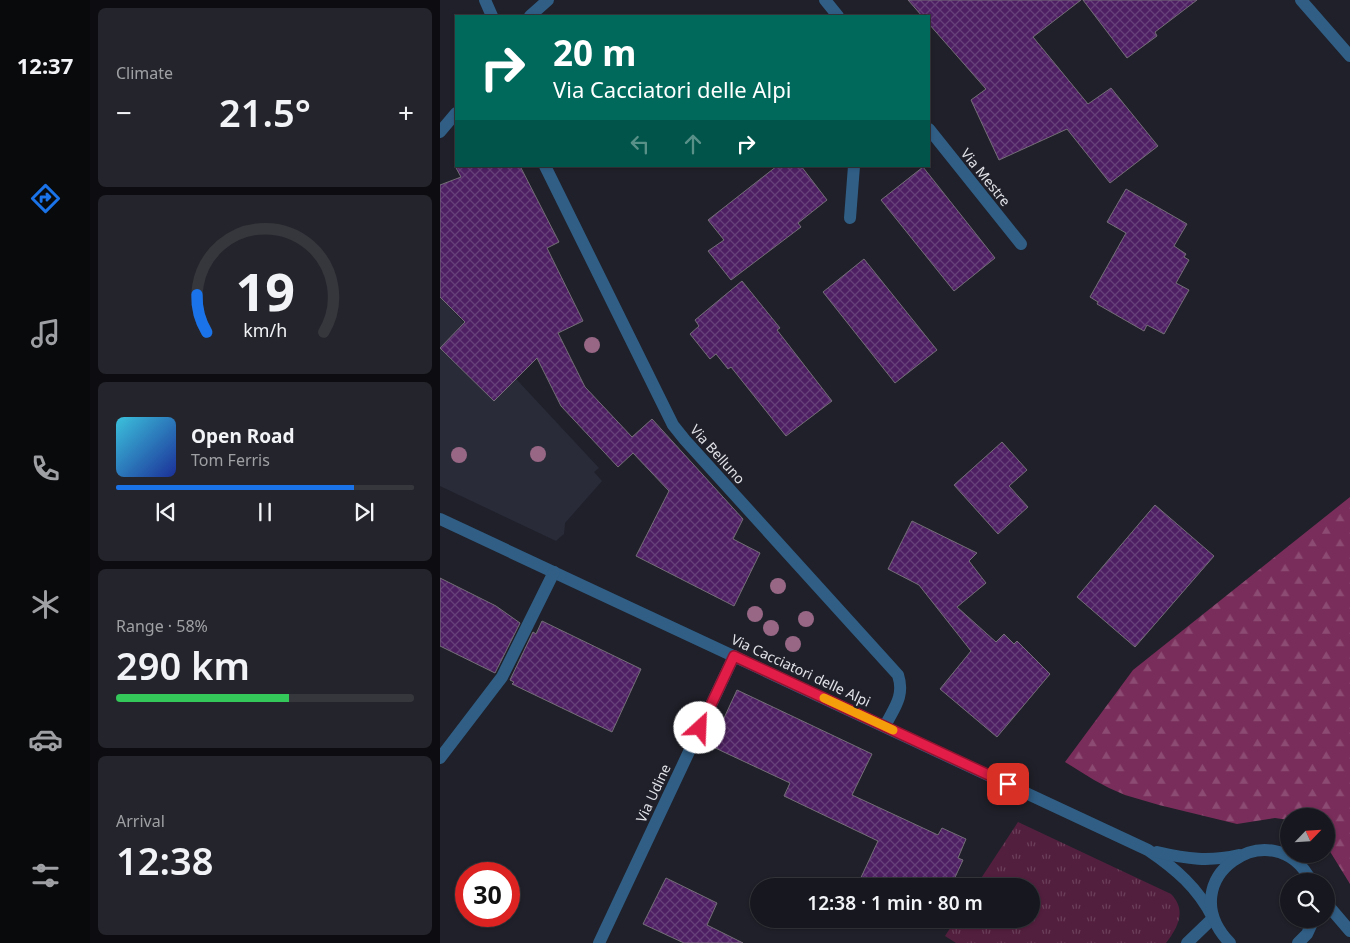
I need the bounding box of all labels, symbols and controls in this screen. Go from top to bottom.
text: 20 m [553,29,636,76]
icon: right [470,35,535,100]
text: 12:37 [17,50,73,80]
text: Climate [116,62,173,84]
text: Via Cacciatori delle Alpi [553,74,791,104]
text: 21.5° [219,86,311,138]
text: − [116,93,132,131]
text: + [398,93,414,131]
icon: left [626,130,654,158]
icon: ahead [679,130,707,158]
icon: right [732,130,760,158]
street label: Via Mestre [957,144,1015,210]
icon: directions [28,181,63,216]
text: 19 [235,255,295,326]
icon: music [28,316,63,351]
text: km/h [243,318,287,342]
street label: Via Belluno [686,420,750,488]
text: Open Road [191,423,294,449]
text: Tom Ferris [191,449,270,471]
icon: phone [28,451,63,486]
icon: previous [152,498,180,526]
icon: pause [251,498,279,526]
icon: next [350,498,378,526]
icon: climate [28,587,63,622]
text: Range · 58% [116,615,208,637]
street label: Via Cacciatori delle Alpi [728,629,874,711]
text: 290 km [116,639,250,691]
position arrow [673,701,725,753]
icon: car [28,722,63,757]
street label: Via Udine [631,761,675,825]
pin [987,763,1029,805]
icon: arrive [994,770,1022,798]
north arrow [1280,808,1335,862]
map controls [1280,808,1335,928]
text: Arrival [116,810,165,832]
text: 12:38 [116,834,213,886]
icon: filters [28,858,63,893]
speed limit sign: 30 [455,862,520,927]
button: search [1280,873,1335,928]
text: 12:38 · 1 min · 80 m [807,890,983,916]

